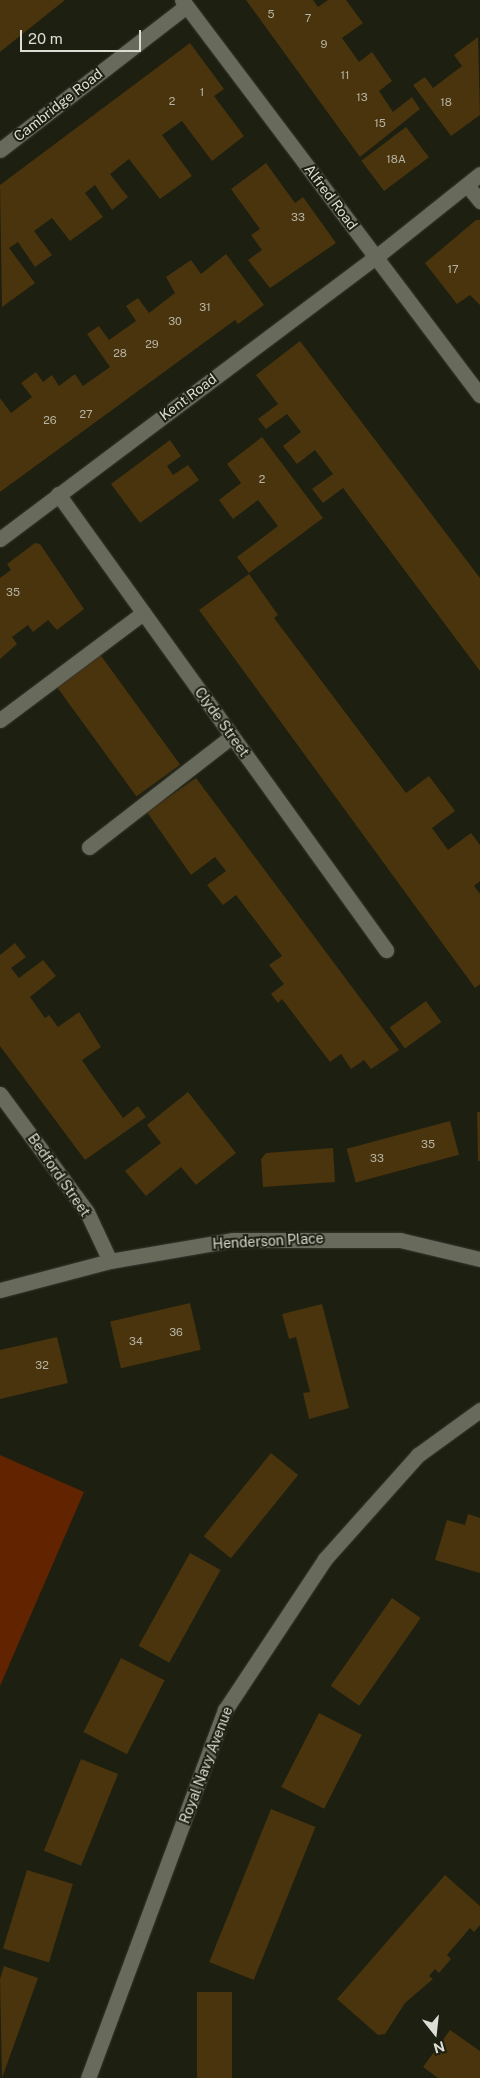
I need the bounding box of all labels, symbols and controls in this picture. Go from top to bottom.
house number: 5 [267,7,275,21]
house number: 7 [305,11,311,25]
scale bar [22,20,144,52]
text: 20 m [28,30,63,47]
house number: 9 [321,37,327,51]
street label: Cambridge Road [10,65,106,145]
house number: 11 [341,68,349,82]
house number: 1 [200,85,204,99]
house number: 13 [356,90,368,104]
house number: 2 [169,94,175,108]
house number: 18 [440,95,452,109]
house number: 15 [374,116,386,130]
house number: 18A [386,152,406,166]
street label: Alfred Road [301,161,361,233]
house number: 33 [291,210,305,224]
house number: 17 [447,262,459,276]
house number: 31 [199,300,211,314]
house number: 30 [168,314,182,328]
house number: 29 [145,337,159,351]
house number: 28 [113,346,127,360]
street label: Kent Road [156,370,220,424]
house number: 27 [79,407,93,421]
house number: 26 [43,413,57,427]
house number: 2 [259,472,265,486]
house number: 35 [6,585,20,599]
street label: Clyde Street [191,684,253,760]
street label: Bedford Street [24,1130,94,1220]
house number: 35 [421,1137,435,1151]
house number: 33 [370,1151,384,1165]
street label: Henderson Place [212,1230,324,1252]
house number: 36 [169,1325,183,1339]
house number: 34 [129,1334,143,1348]
house number: 32 [35,1358,49,1372]
street label: Royal Navy Avenue [176,1704,236,1826]
north arrow [410,2008,460,2058]
text: N [432,2038,447,2057]

